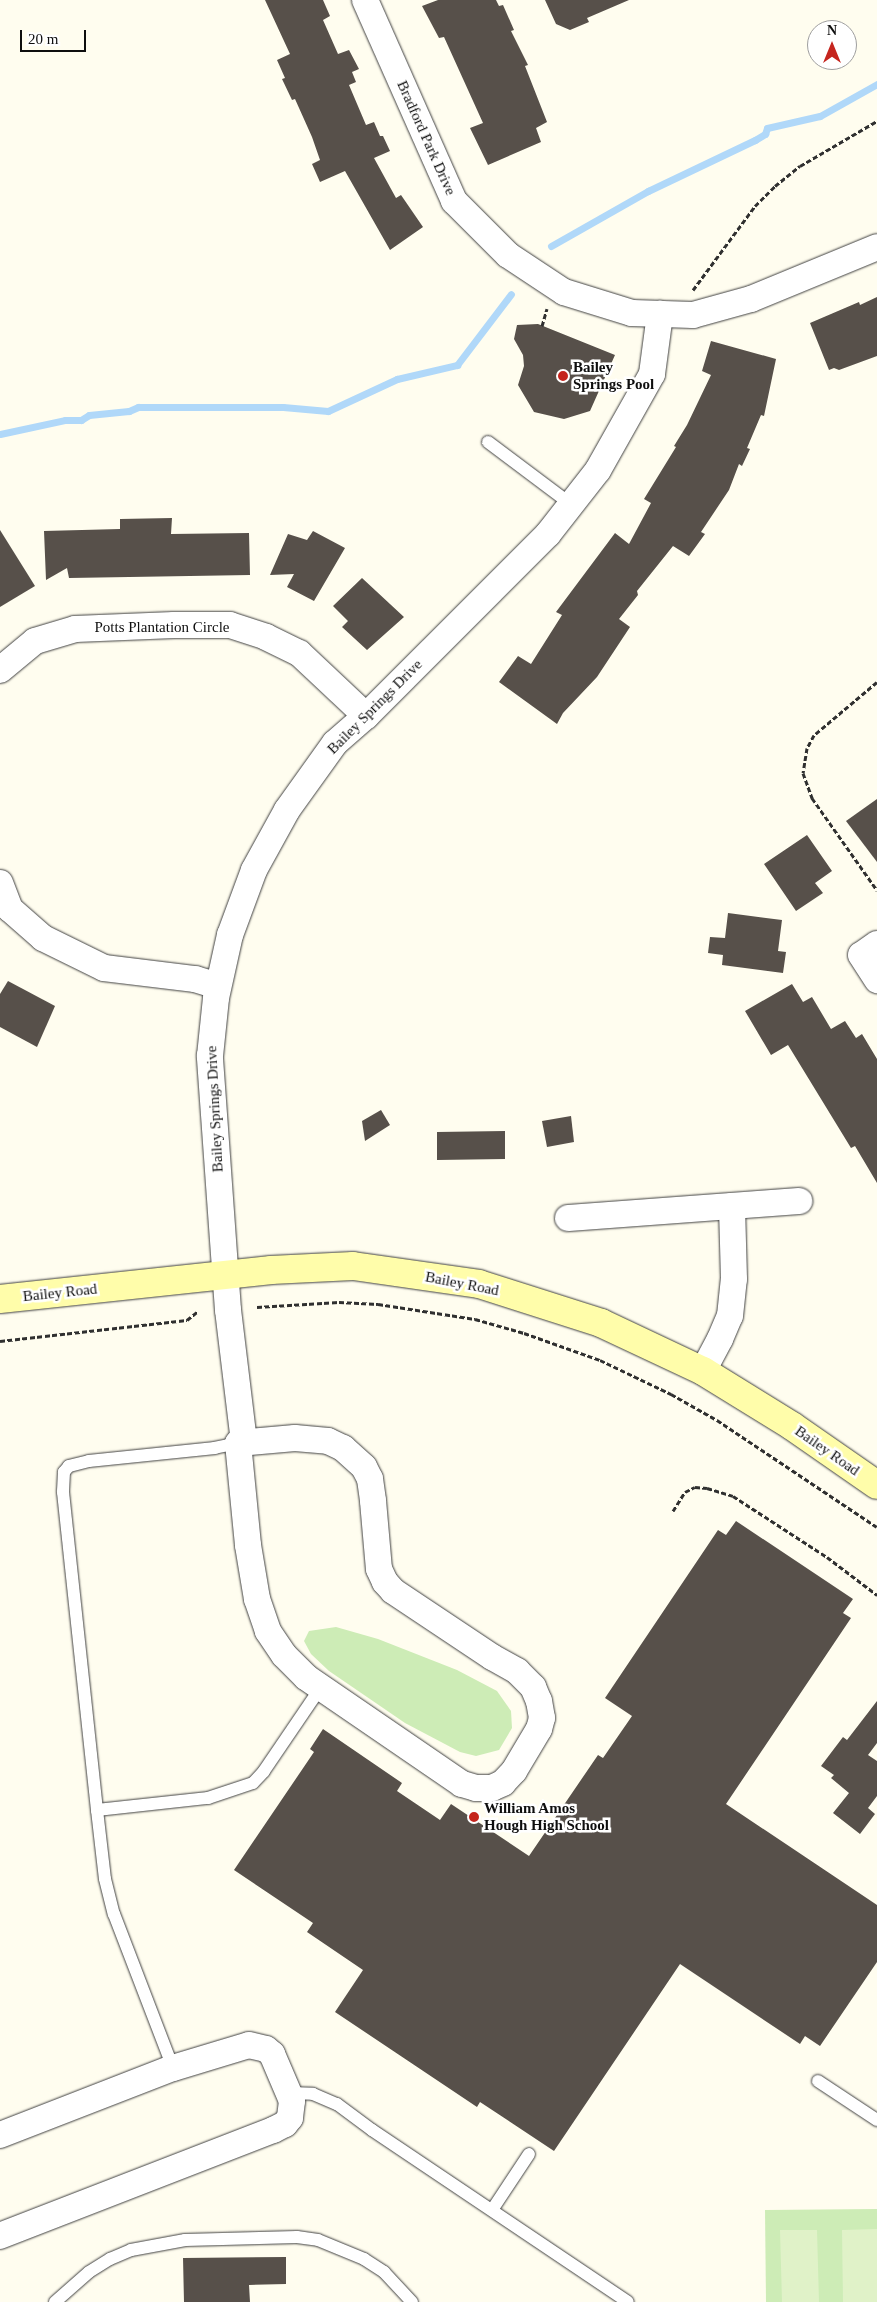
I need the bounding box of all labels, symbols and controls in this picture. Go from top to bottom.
scale bar [22,20,89,52]
north arrow [807,20,857,70]
text: N [827,23,837,38]
text: 20 m [28,31,58,47]
street label: Bradford Park Drive [393,78,459,198]
place label: Bailey Springs Pool [573,358,654,393]
marker: Bailey Springs Pool [557,370,569,382]
street label: Potts Plantation Circle [95,619,229,637]
street label: Bailey Springs Drive [324,656,426,758]
street label: Bailey Springs Drive [203,1045,227,1173]
street label: Bailey Road [424,1268,500,1300]
street label: Bailey Road [22,1280,98,1306]
street label: Bailey Road [791,1422,863,1480]
place label: William Amos Hough High School [484,1799,609,1834]
marker: William Amos Hough High School [468,1811,480,1823]

